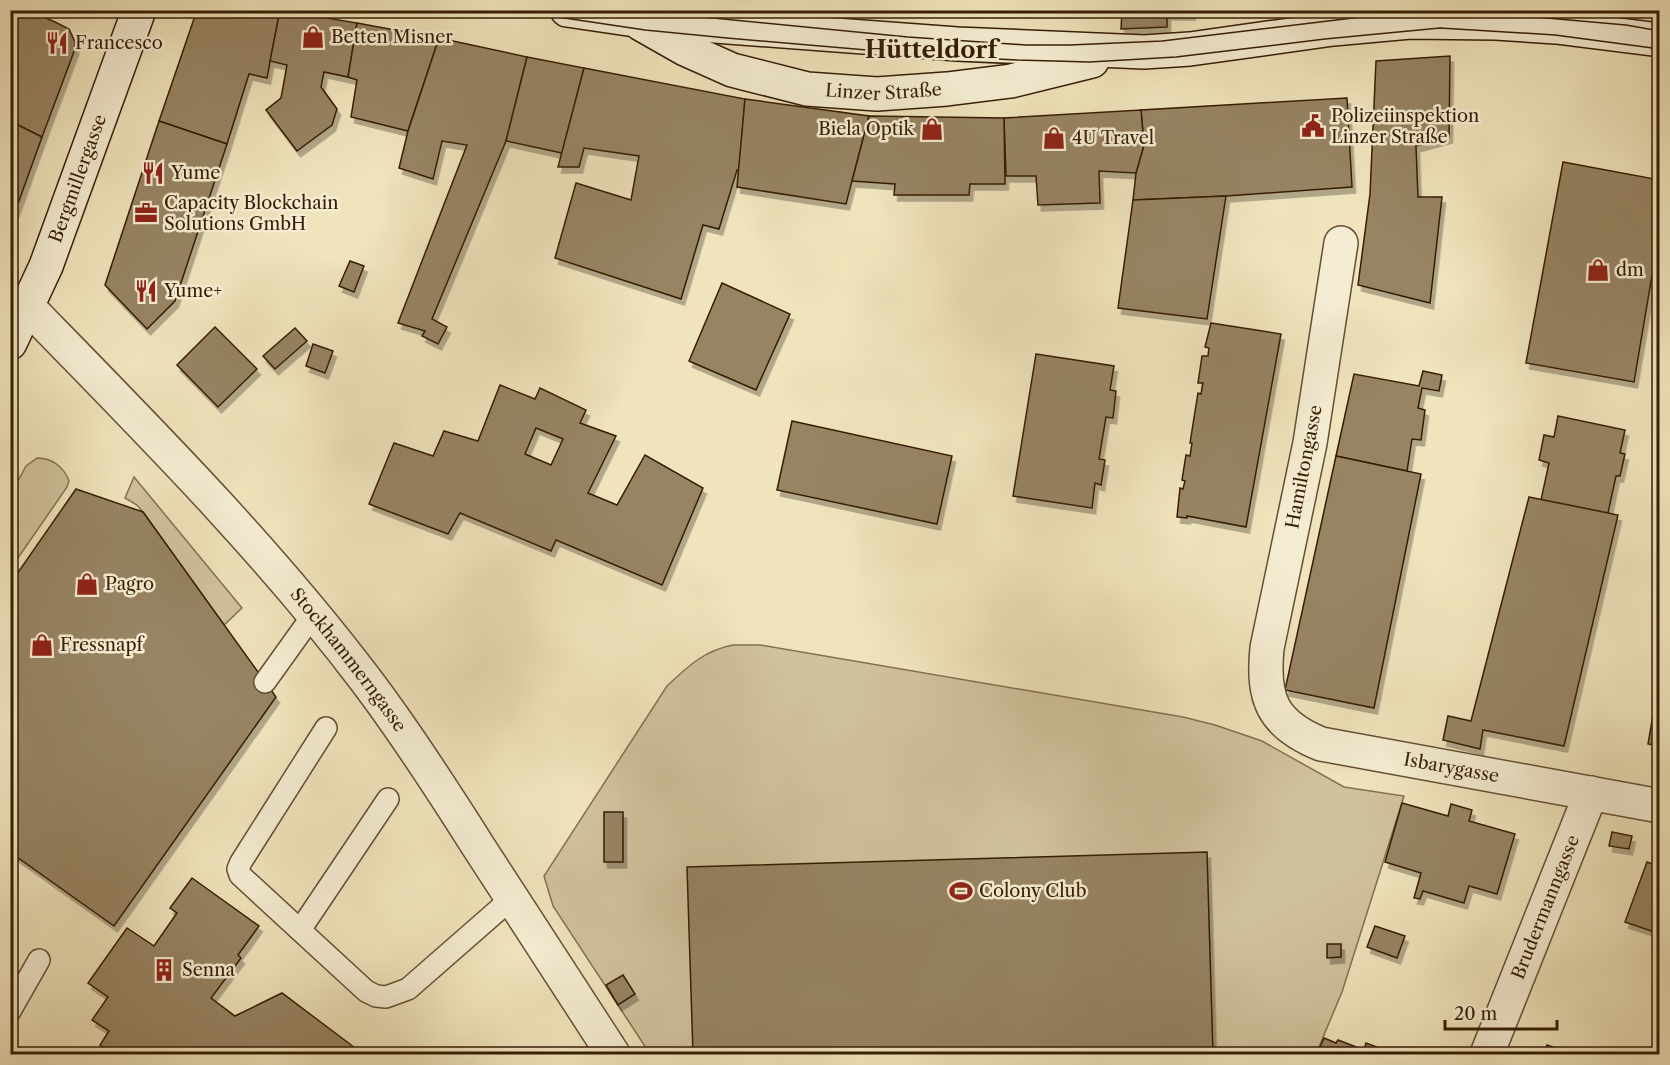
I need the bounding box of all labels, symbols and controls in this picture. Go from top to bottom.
shop icon: Betten Misner [300,24,326,50]
place label: Betten Misner [331,26,453,48]
restaurant icon: Francesco [44,30,70,56]
place label: Francesco [75,32,163,54]
district label: Hütteldorf [865,35,1001,64]
street label: Linzer Straße [824,78,942,105]
place label: Polizeiinspektion Linzer Straße [1331,105,1479,148]
street label: Bergmillergasse [44,111,111,246]
public building icon: Polizeiinspektion Linzer Straße [1300,113,1326,139]
shop icon: Biela Optik [919,116,945,142]
place label: Biela Optik [818,118,916,140]
shop icon: 4U Travel [1041,125,1067,151]
place label: 4U Travel [1072,127,1154,149]
restaurant icon: Yume [140,160,166,186]
place label: Yume [170,162,220,184]
place label: Capacity Blockchain Solutions GmbH [164,192,338,235]
office icon: Capacity Blockchain Solutions GmbH [133,200,159,226]
shop icon: dm [1585,257,1611,283]
place label: dm [1616,259,1644,281]
restaurant icon: Yume+ [133,278,159,304]
place label: Yume+ [163,280,222,302]
street label: Hamiltongasse [1281,403,1327,531]
shop icon: Pagro [74,571,100,597]
place label: Pagro [105,573,154,595]
street label: Stockhammerngasse [286,584,411,736]
shop icon: Fressnapf [29,632,55,658]
place label: Fressnapf [60,634,146,656]
street label: Isbarygasse [1402,748,1501,787]
street label: Brudermanngasse [1507,832,1584,983]
sports icon: Colony Club [948,878,974,904]
place label: Colony Club [979,880,1087,902]
building icon: Senna [151,957,177,983]
place label: Senna [182,959,235,981]
scale bar [1445,993,1558,1031]
text: 20 m [1454,1003,1498,1025]

